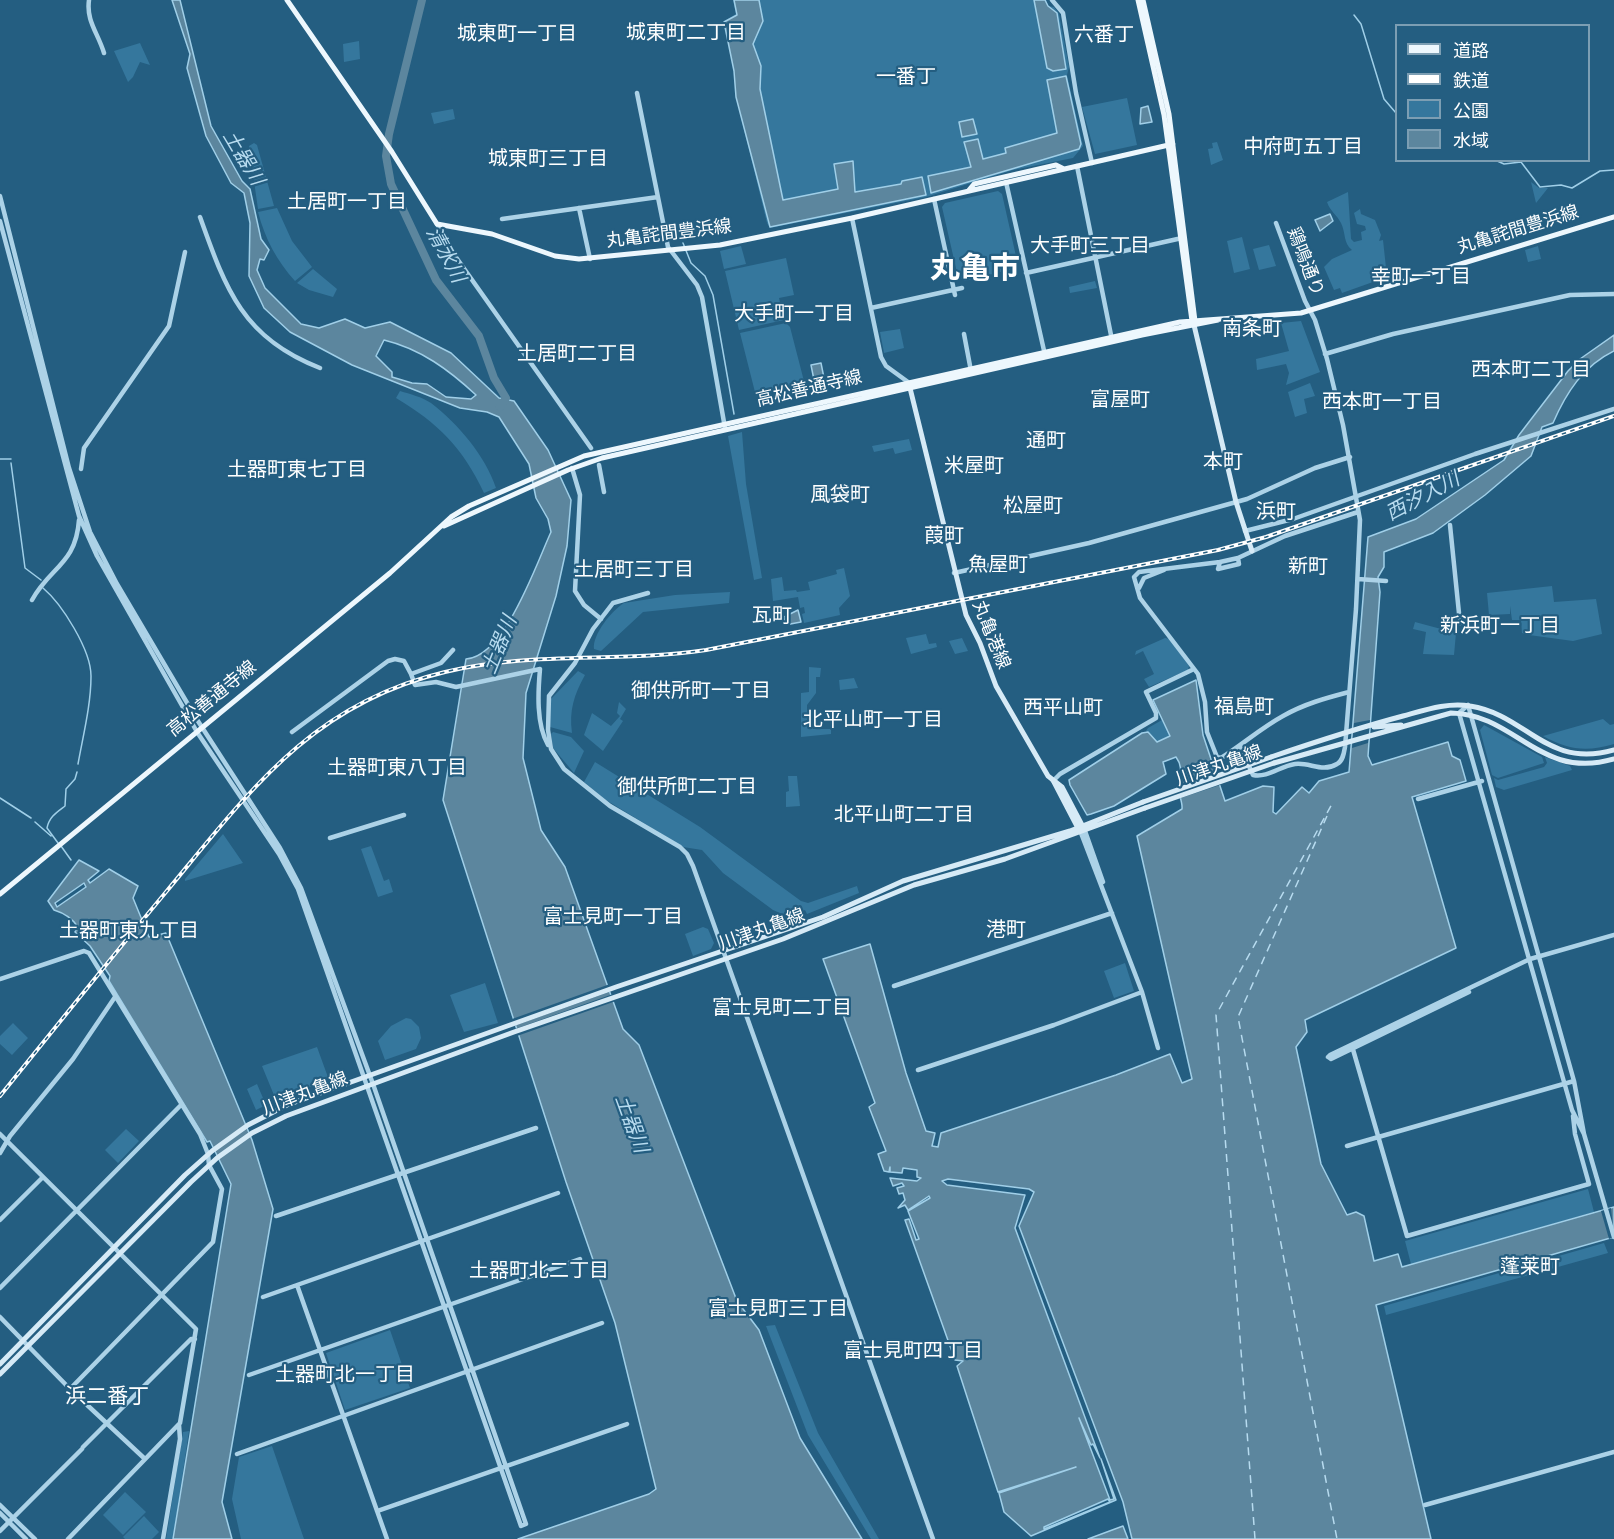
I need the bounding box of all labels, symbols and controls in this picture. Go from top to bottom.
district label: 城東町二丁目 [626,21,746,45]
district label: 城東町一丁目 [457,22,577,46]
district label: 六番丁 [1074,23,1134,47]
legend [1395,24,1590,162]
text: 道路 [1453,40,1489,62]
district label: 一番丁 [876,65,936,89]
text: 鉄道 [1453,70,1489,92]
text: 公園 [1453,100,1489,122]
water label: 土器川 [217,126,269,190]
text: 水域 [1453,130,1489,152]
district label: 中府町五丁目 [1243,135,1363,159]
district label: 城東町三丁目 [488,147,608,171]
district label: 土居町一丁目 [287,190,407,214]
street label: 丸亀詫間豊浜線 [1455,201,1581,259]
street label: 丸亀詫間豊浜線 [605,216,733,252]
water label: 清水川 [420,223,470,287]
street label: 鶏鳴通り [1282,225,1328,299]
district label: 大手町三丁目 [1030,234,1150,258]
district label: 丸亀市 [930,252,1020,288]
district label: 幸町一丁目 [1371,265,1471,289]
district label: 大手町一丁目 [734,302,854,326]
district label: 南条町 [1222,317,1282,341]
district label: 土居町二丁目 [517,342,637,366]
district label: 西本町二丁目 [1471,358,1591,382]
street label: 高松善通寺線 [754,366,864,412]
district label: 富屋町 [1090,388,1150,412]
district label: 西本町一丁目 [1322,390,1442,414]
district label: 通町 [1026,429,1066,453]
district label: 本町 [1203,450,1243,474]
district label: 米屋町 [944,454,1004,478]
district label: 土器町東七丁目 [227,458,367,482]
water label: 西汐入川 [1382,468,1464,526]
district label: 風袋町 [810,483,870,507]
district label: 松屋町 [1003,494,1063,518]
district label: 浜町 [1256,500,1296,524]
district label: 葭町 [924,524,964,548]
district label: 魚屋町 [968,553,1028,577]
district label: 新町 [1288,555,1328,579]
district label: 土居町三丁目 [574,558,694,582]
street label: 丸亀港線 [968,598,1014,672]
district label: 瓦町 [752,604,792,628]
water label: 土器川 [478,613,522,677]
district label: 新浜町一丁目 [1440,614,1560,638]
street label: 高松善通寺線 [163,657,261,741]
district label: 御供所町一丁目 [631,679,771,703]
district label: 福島町 [1214,695,1274,719]
district label: 西平山町 [1023,696,1103,720]
district label: 北平山町一丁目 [803,708,943,732]
street label: 川津丸亀線 [1173,741,1265,791]
district label: 土器町東八丁目 [327,756,467,780]
district label: 御供所町二丁目 [617,775,757,799]
district label: 北平山町二丁目 [834,803,974,827]
street label: 川津丸亀線 [716,904,808,956]
district label: 富士見町一丁目 [543,905,683,929]
district label: 港町 [986,918,1026,942]
district label: 土器町東九丁目 [59,919,199,943]
district label: 富士見町二丁目 [712,996,852,1020]
street label: 川津丸亀線 [259,1068,351,1120]
water label: 土器川 [609,1092,653,1156]
district label: 蓬莱町 [1500,1255,1560,1279]
district label: 土器町北二丁目 [469,1259,609,1283]
district label: 富士見町三丁目 [708,1297,848,1321]
district label: 富士見町四丁目 [843,1339,983,1363]
district label: 土器町北一丁目 [275,1363,415,1387]
district label: 浜二番丁 [65,1384,149,1410]

